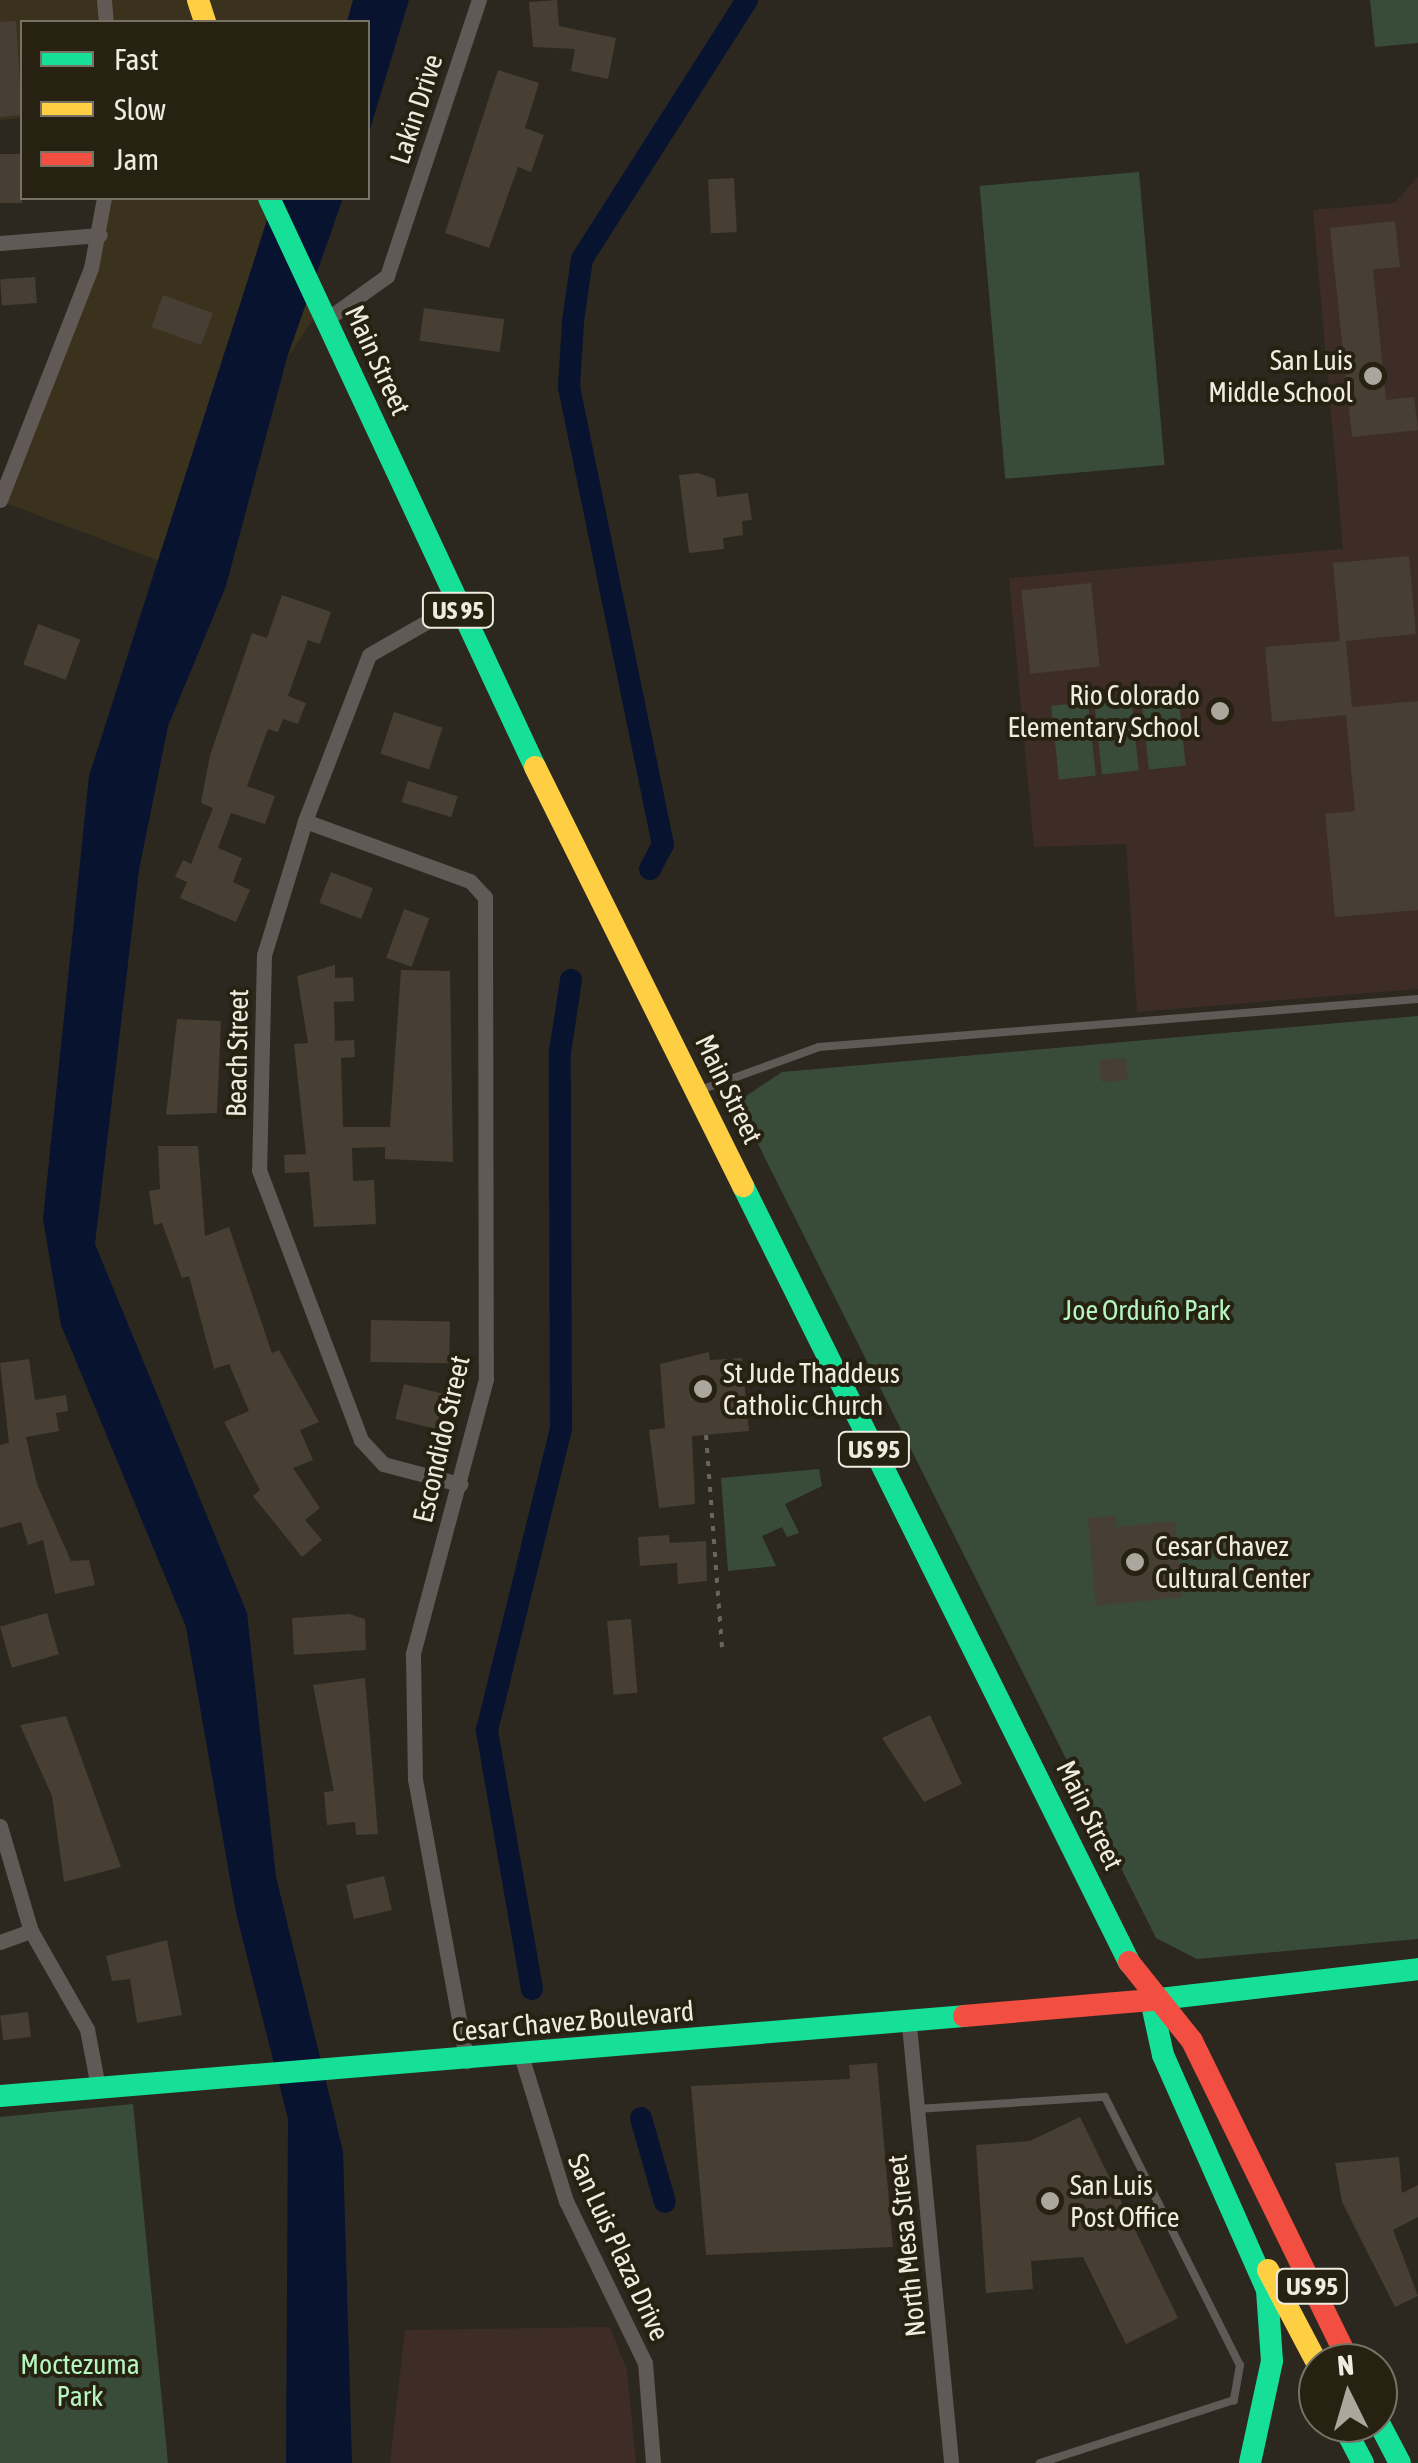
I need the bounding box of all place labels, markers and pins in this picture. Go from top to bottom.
place label: San Luis Middle School [1208,343,1353,409]
marker: San Luis Middle School [1362,365,1384,387]
place label: Rio Colorado Elementary School [1008,678,1200,744]
marker: Rio Colorado Elementary School [1209,700,1231,722]
place label: St Jude Thaddeus Catholic Church [723,1356,900,1422]
marker: St Jude Thaddeus Catholic Church [692,1378,714,1400]
place label: Cesar Chavez Cultural Center [1155,1529,1310,1595]
marker: Cesar Chavez Cultural Center [1124,1551,1146,1573]
place label: San Luis Post Office [1070,2168,1179,2234]
marker: San Luis Post Office [1039,2190,1061,2212]

